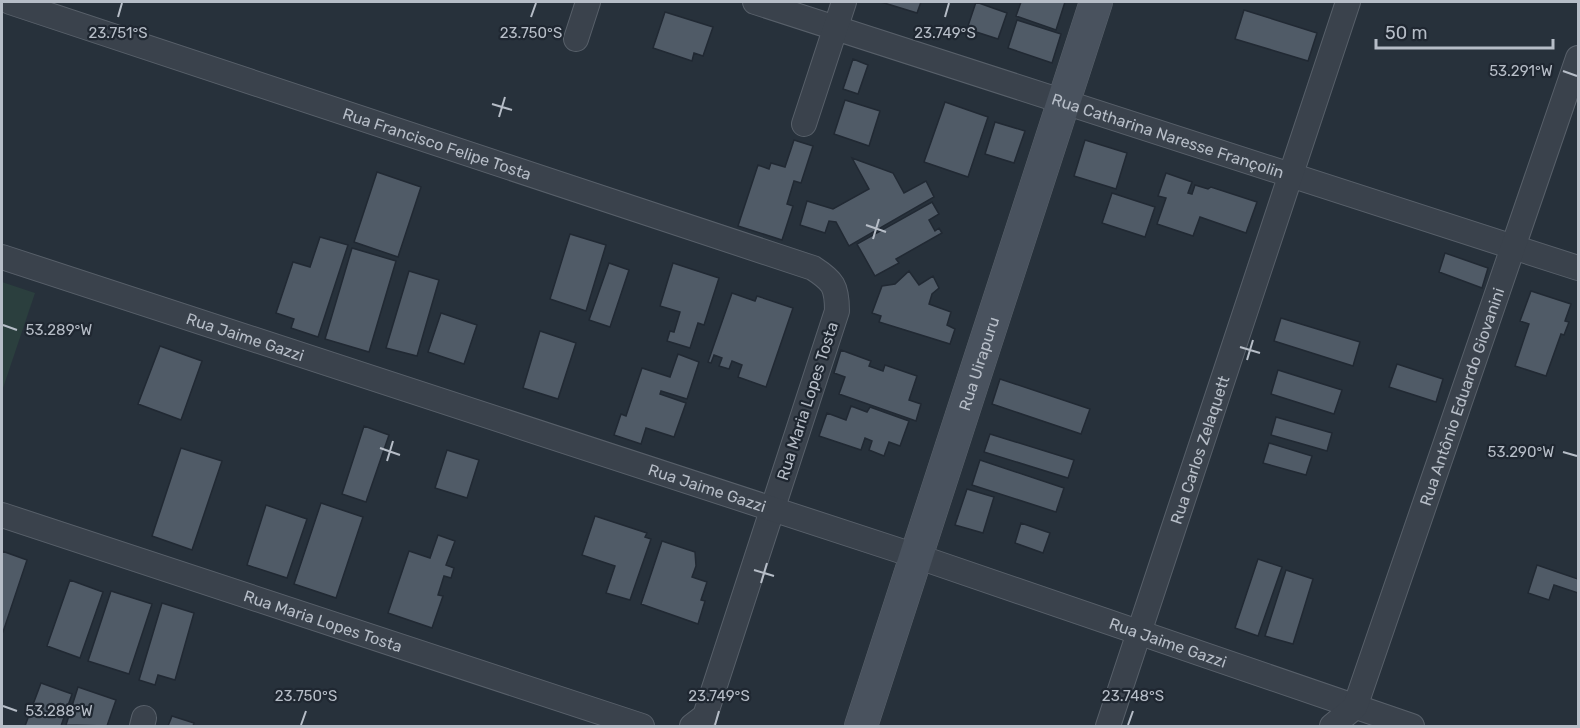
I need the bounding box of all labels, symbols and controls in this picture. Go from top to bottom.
scale bar [1376,12,1553,50]
text: 50 m [1385,22,1428,44]
text: 23.751°S [88,24,148,42]
text: 23.750°S [500,24,562,42]
text: 23.749°S [914,24,976,42]
text: 53.291°W [1489,62,1553,80]
street label: Rua Catharina Naresse Françolin [1049,90,1286,182]
street label: Rua Francisco Felipe Tosta [340,104,534,184]
street label: Rua Antônio Eduardo Giovanini [1416,285,1508,508]
street label: Rua Jaime Gazzi [184,309,306,365]
street label: Rua Uirapuru [955,314,1003,413]
street label: Rua Maria Lopes Tosta [773,320,842,483]
text: 53.289°W [26,321,92,339]
street label: Rua Carlos Zelaquett [1167,373,1233,527]
text: 53.290°W [1488,443,1554,461]
street label: Rua Jaime Gazzi [646,460,768,516]
street label: Rua Maria Lopes Tosta [241,586,404,656]
street label: Rua Jaime Gazzi [1107,614,1229,672]
text: 23.750°S [275,687,337,705]
text: 23.749°S [688,687,750,705]
text: 23.748°S [1102,687,1164,705]
text: 53.288°W [25,702,93,720]

